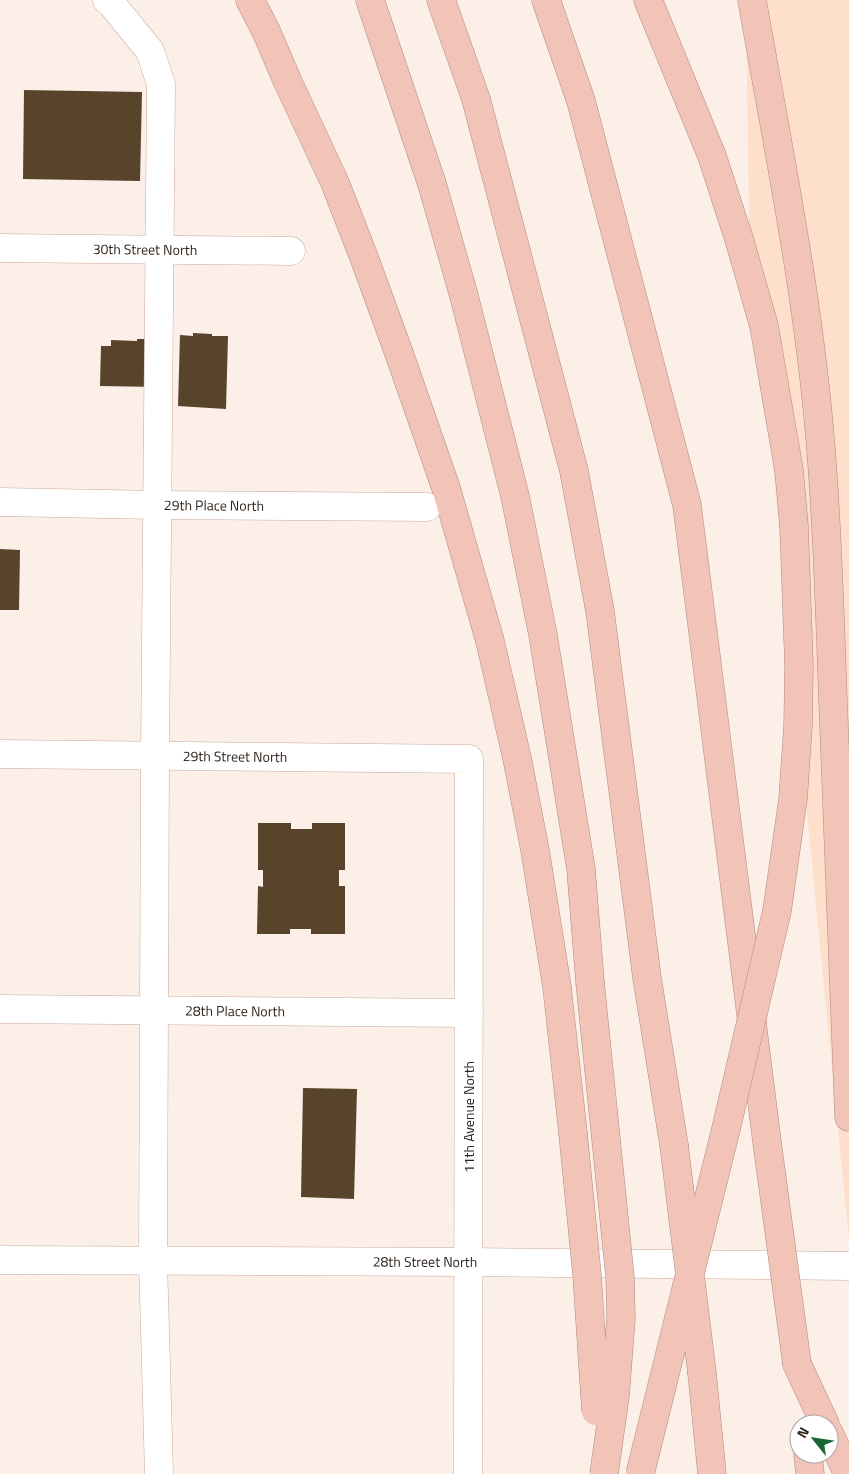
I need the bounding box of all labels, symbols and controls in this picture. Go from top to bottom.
street label: 30th Street North [93,238,197,260]
street label: 29th Place North [164,494,264,516]
street label: 29th Street North [183,745,287,767]
street label: 28th Place North [185,1000,285,1021]
street label: 11th Avenue North [458,1061,479,1173]
street label: 28th Street North [373,1251,477,1272]
north arrow [789,1414,839,1464]
text: N [791,1423,814,1442]

